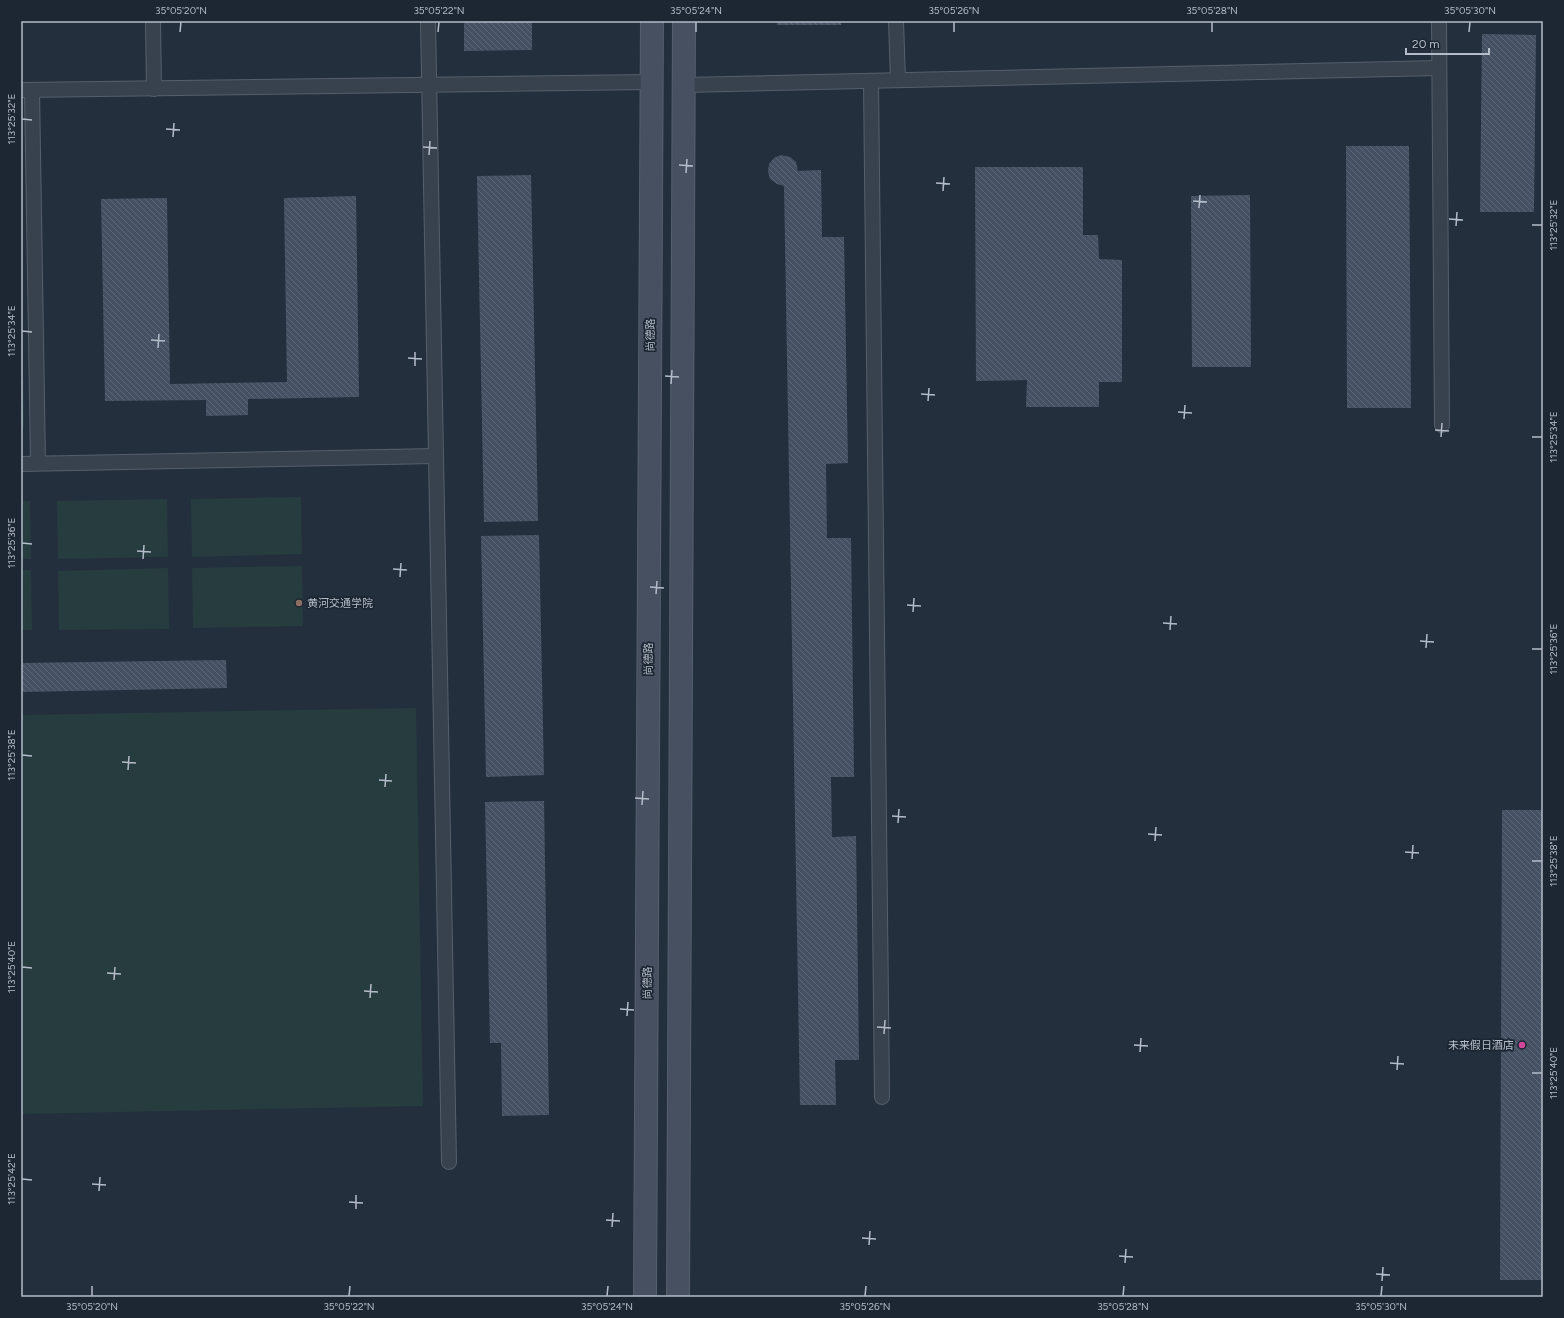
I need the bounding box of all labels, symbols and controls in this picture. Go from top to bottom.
text: 35°05'20"N [155,4,207,17]
text: 35°05'22"N [413,4,465,17]
text: 35°05'24"N [670,4,722,17]
text: 35°05'26"N [928,4,980,17]
text: 35°05'28"N [1186,4,1238,17]
text: 35°05'30"N [1444,4,1496,17]
scale bar [1406,30,1489,56]
text: 20 m [1412,37,1440,51]
text: 113°25'32"E [5,93,18,144]
text: 113°25'32"E [1547,199,1560,250]
text: 113°25'34"E [5,305,18,357]
street label: 尚德路 [644,319,657,352]
text: 113°25'34"E [1547,411,1560,463]
text: 113°25'36"E [5,517,18,568]
place label: 黄河交通学院 [307,597,373,610]
marker: 黄河交通学院 [294,598,304,608]
text: 113°25'36"E [1547,623,1560,674]
street label: 尚德路 [642,643,655,676]
text: 113°25'38"E [5,729,18,781]
text: 113°25'38"E [1547,835,1560,887]
text: 113°25'40"E [5,941,18,993]
street label: 尚德路 [641,967,654,1000]
place label: 未来假日酒店 [1448,1039,1514,1052]
marker: 未来假日酒店 [1517,1040,1527,1050]
text: 113°25'40"E [1547,1047,1560,1099]
text: 113°25'42"E [5,1153,18,1205]
text: 35°05'20"N [66,1300,118,1313]
text: 35°05'22"N [323,1300,375,1313]
text: 35°05'24"N [581,1300,633,1313]
text: 35°05'26"N [839,1300,891,1313]
text: 35°05'28"N [1097,1300,1149,1313]
text: 35°05'30"N [1355,1300,1407,1313]

